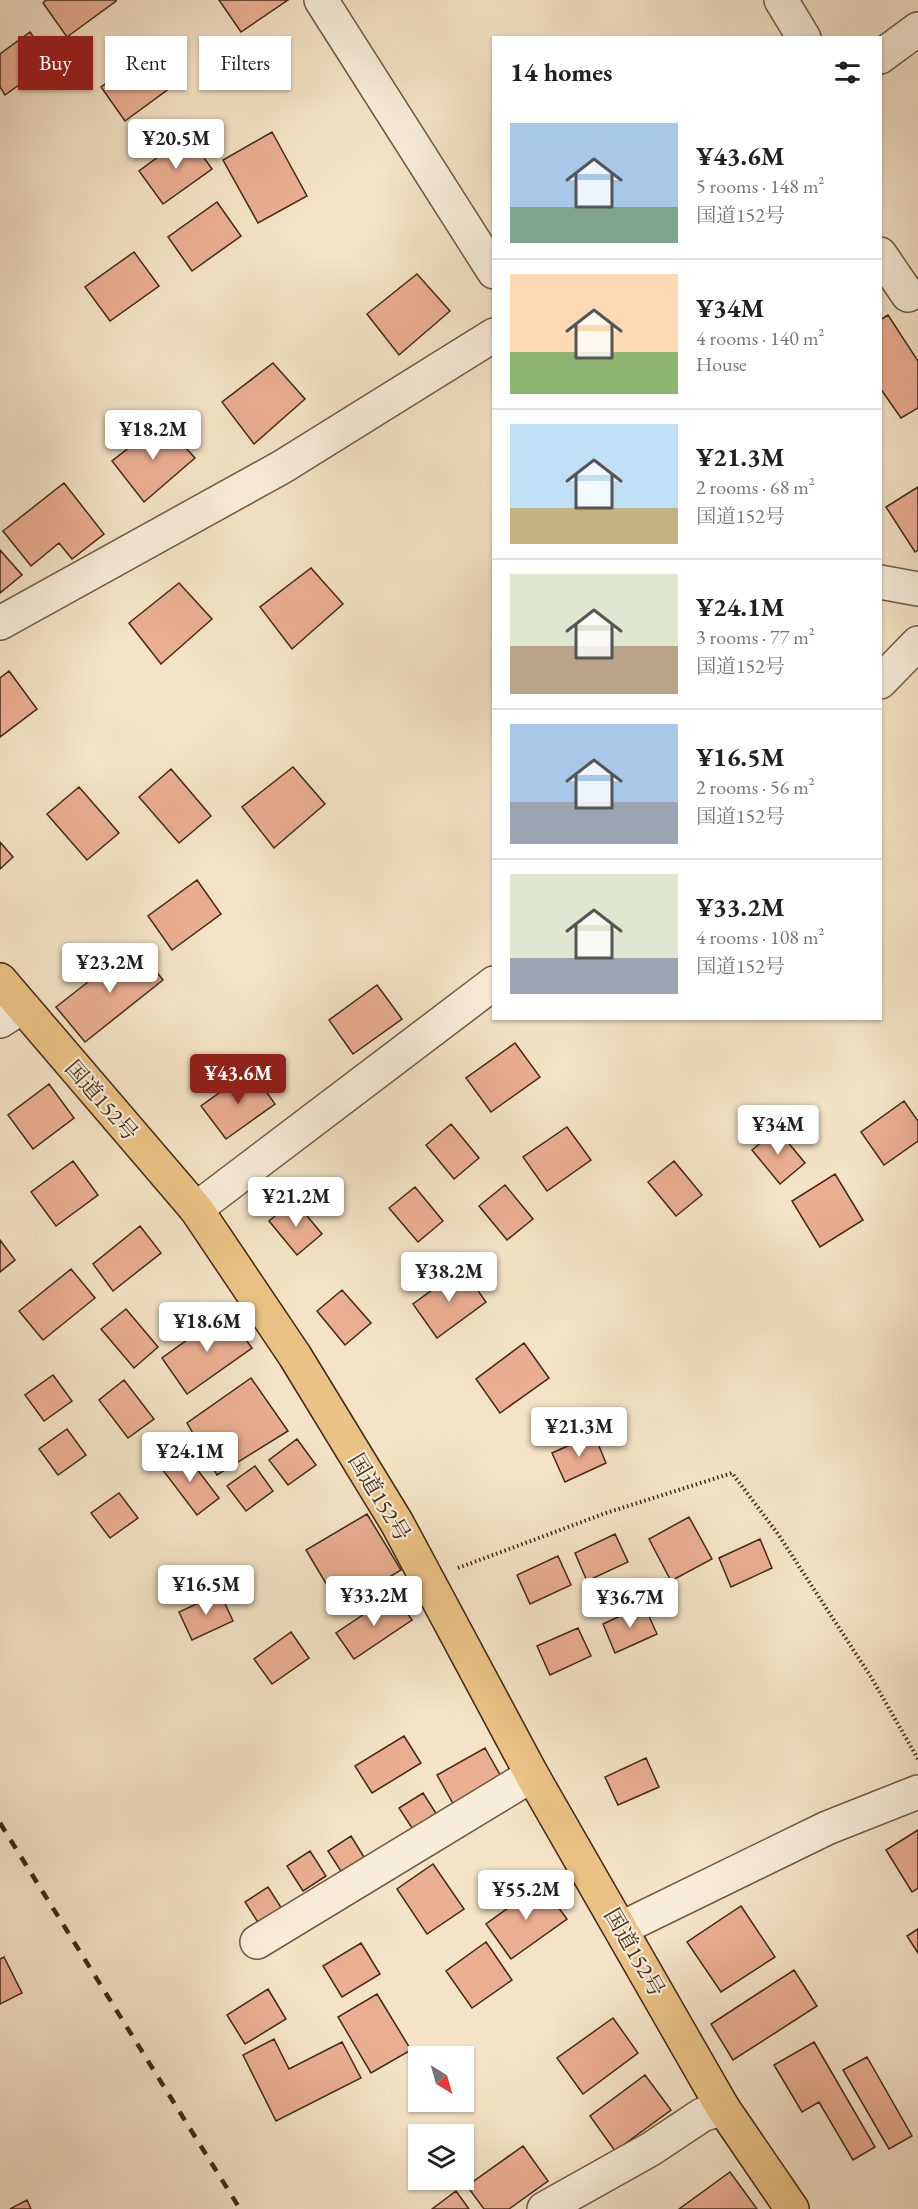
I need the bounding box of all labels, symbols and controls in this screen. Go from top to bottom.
chip: Buy [18,36,93,90]
chip: Rent [105,36,187,90]
chip: Filters [199,36,291,90]
text: 14 homes [510,55,612,89]
icon: filters [831,56,864,89]
pin: ¥20.5M [127,119,225,170]
text: ¥20.5M [142,125,210,151]
text: ¥43.6M [696,139,785,173]
icon: home [558,147,630,219]
text: 5 rooms · 148 m² [696,173,824,199]
text: 国道152号 [696,202,785,228]
text: ¥34M [696,291,764,325]
icon: home [558,298,630,370]
text: 4 rooms · 140 m² [696,325,824,351]
text: House [696,351,747,377]
pin: ¥18.2M [104,410,202,461]
text: ¥18.2M [119,416,187,442]
text: ¥21.3M [696,440,785,474]
icon: home [558,448,630,520]
text: 2 rooms · 68 m² [696,474,815,500]
text: 国道152号 [696,503,785,529]
text: ¥24.1M [696,590,785,624]
icon: home [558,598,630,670]
text: 3 rooms · 77 m² [696,624,815,650]
text: 国道152号 [696,653,785,679]
text: ¥16.5M [696,740,785,774]
icon: home [558,748,630,820]
text: 2 rooms · 56 m² [696,774,815,800]
text: 国道152号 [696,803,785,829]
text: ¥33.2M [696,890,785,924]
icon: home [558,898,630,970]
text: 4 rooms · 108 m² [696,924,824,950]
pin: ¥23.2M [61,943,159,994]
text: ¥23.2M [76,949,144,975]
text: 国道152号 [696,953,785,979]
street label: 国道152号 [59,1054,145,1147]
pin: ¥43.6M [189,1054,287,1105]
text: ¥43.6M [204,1060,272,1086]
pin: ¥34M [742,1105,814,1156]
text: ¥34M [752,1111,804,1137]
pin: ¥21.2M [247,1177,345,1228]
text: ¥21.2M [262,1183,330,1209]
pin: ¥38.2M [400,1252,498,1303]
text: ¥38.2M [415,1258,483,1284]
pin: ¥18.6M [158,1302,256,1353]
text: ¥18.6M [173,1308,241,1334]
pin: ¥21.3M [530,1407,628,1458]
text: ¥21.3M [545,1413,613,1439]
pin: ¥24.1M [141,1432,239,1483]
text: ¥24.1M [156,1438,224,1464]
street label: 国道152号 [342,1448,417,1547]
pin: ¥16.5M [157,1565,255,1616]
text: ¥16.5M [172,1571,240,1597]
pin: ¥33.2M [325,1576,423,1627]
pin: ¥36.7M [581,1578,679,1629]
text: ¥33.2M [340,1582,408,1608]
text: ¥36.7M [596,1584,664,1610]
pin: ¥55.2M [477,1870,575,1921]
text: ¥55.2M [492,1876,560,1902]
street label: 国道152号 [598,1903,672,2002]
north arrow [408,2046,474,2112]
map controls [408,2046,474,2190]
button: layers [408,2124,474,2190]

